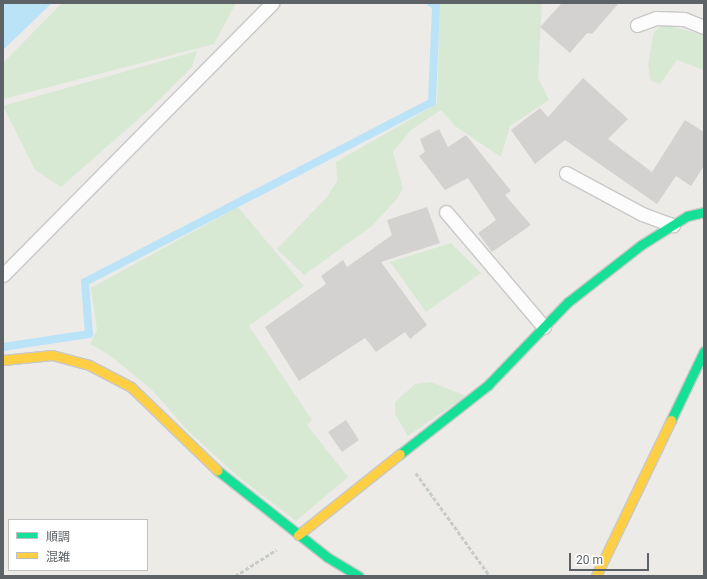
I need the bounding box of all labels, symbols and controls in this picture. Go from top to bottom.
legend [8,519,148,571]
text: 順調 [46,530,70,544]
scale bar [571,545,651,571]
text: 混雑 [46,550,70,564]
text: 20 m [576,553,603,567]

